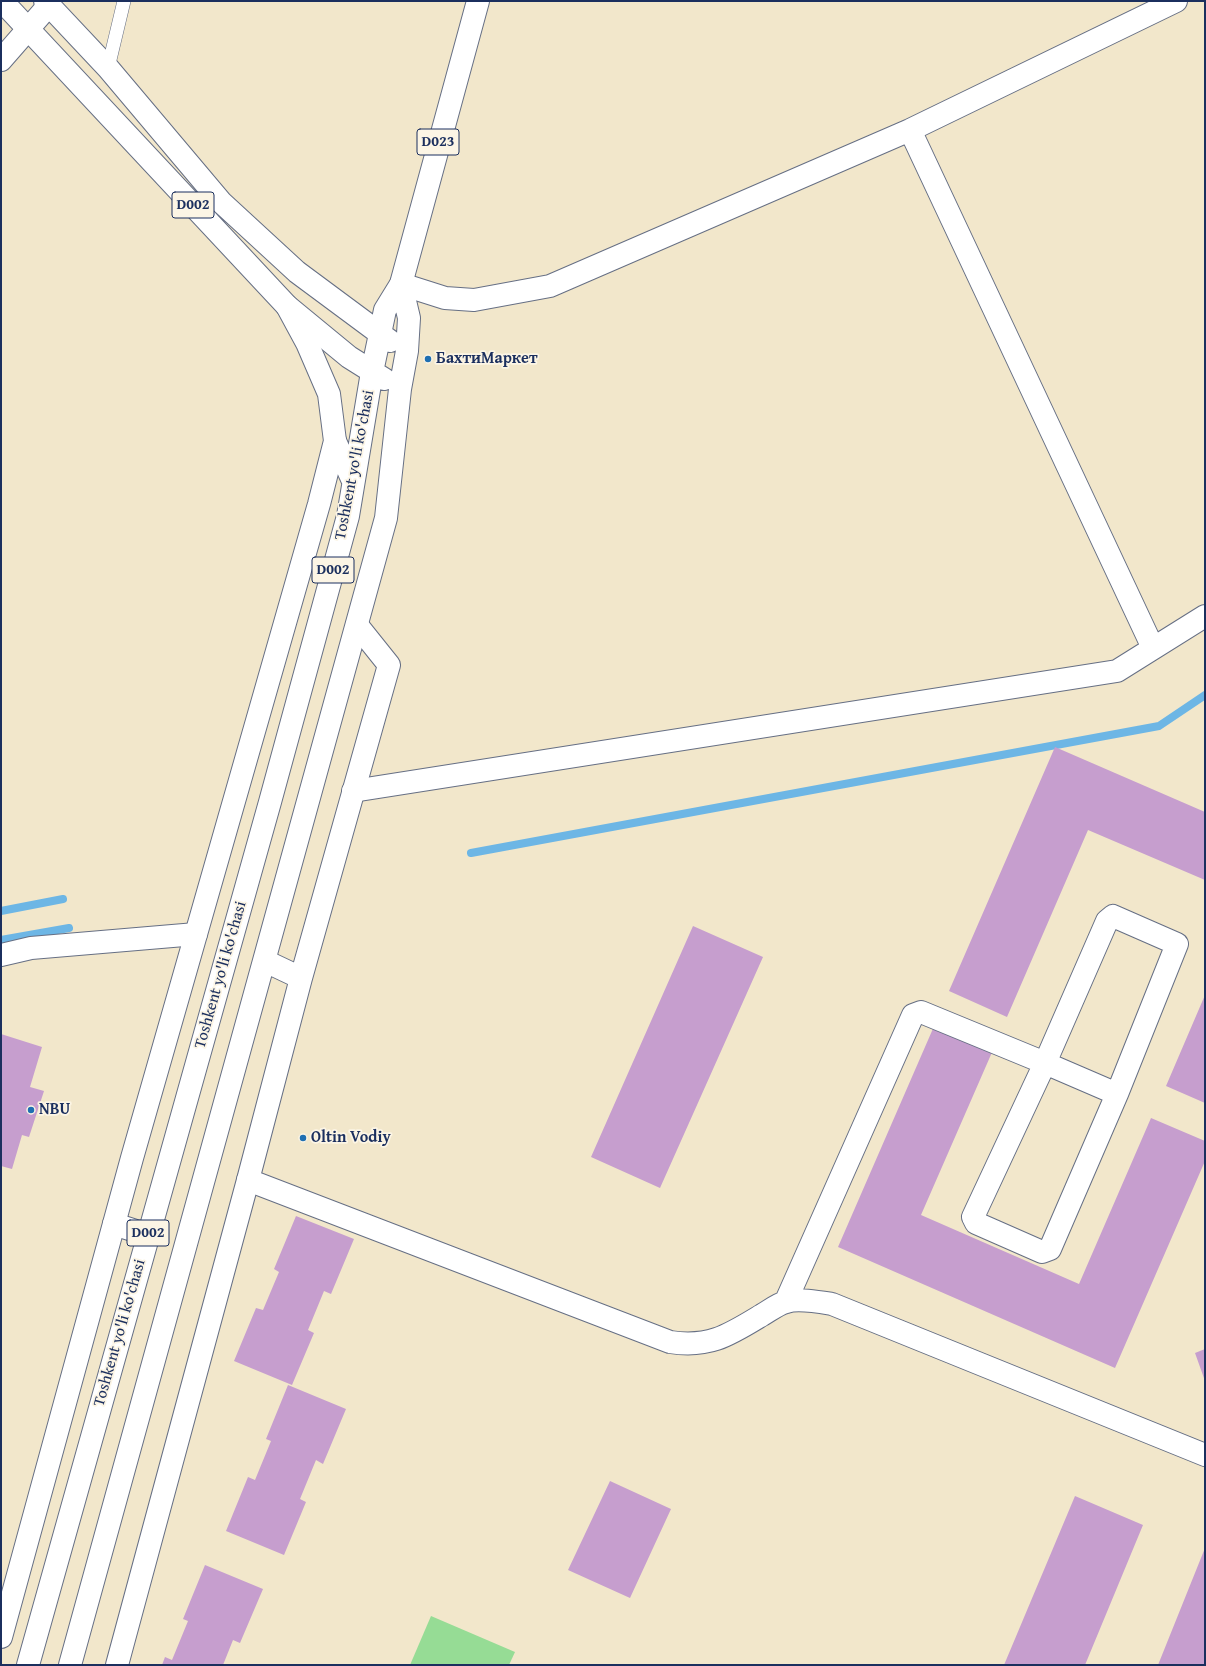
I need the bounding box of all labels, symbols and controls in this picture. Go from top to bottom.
road number: D023 [417,129,459,155]
road number: D002 [172,192,214,218]
place label: БахтиМаркет [436,349,537,369]
marker: БахтиМаркет [423,354,433,364]
street label: Toshkent yo'li ko'chasi [331,389,379,541]
road number: D002 [312,557,354,583]
street label: Toshkent yo'li ko'chasi [191,899,251,1051]
place label: NBU [39,1100,70,1120]
marker: NBU [26,1105,36,1115]
place label: Oltin Vodiy [311,1128,391,1148]
marker: Oltin Vodiy [298,1133,308,1143]
road number: D002 [127,1220,169,1246]
street label: Toshkent yo'li ko'chasi [90,1257,150,1409]

